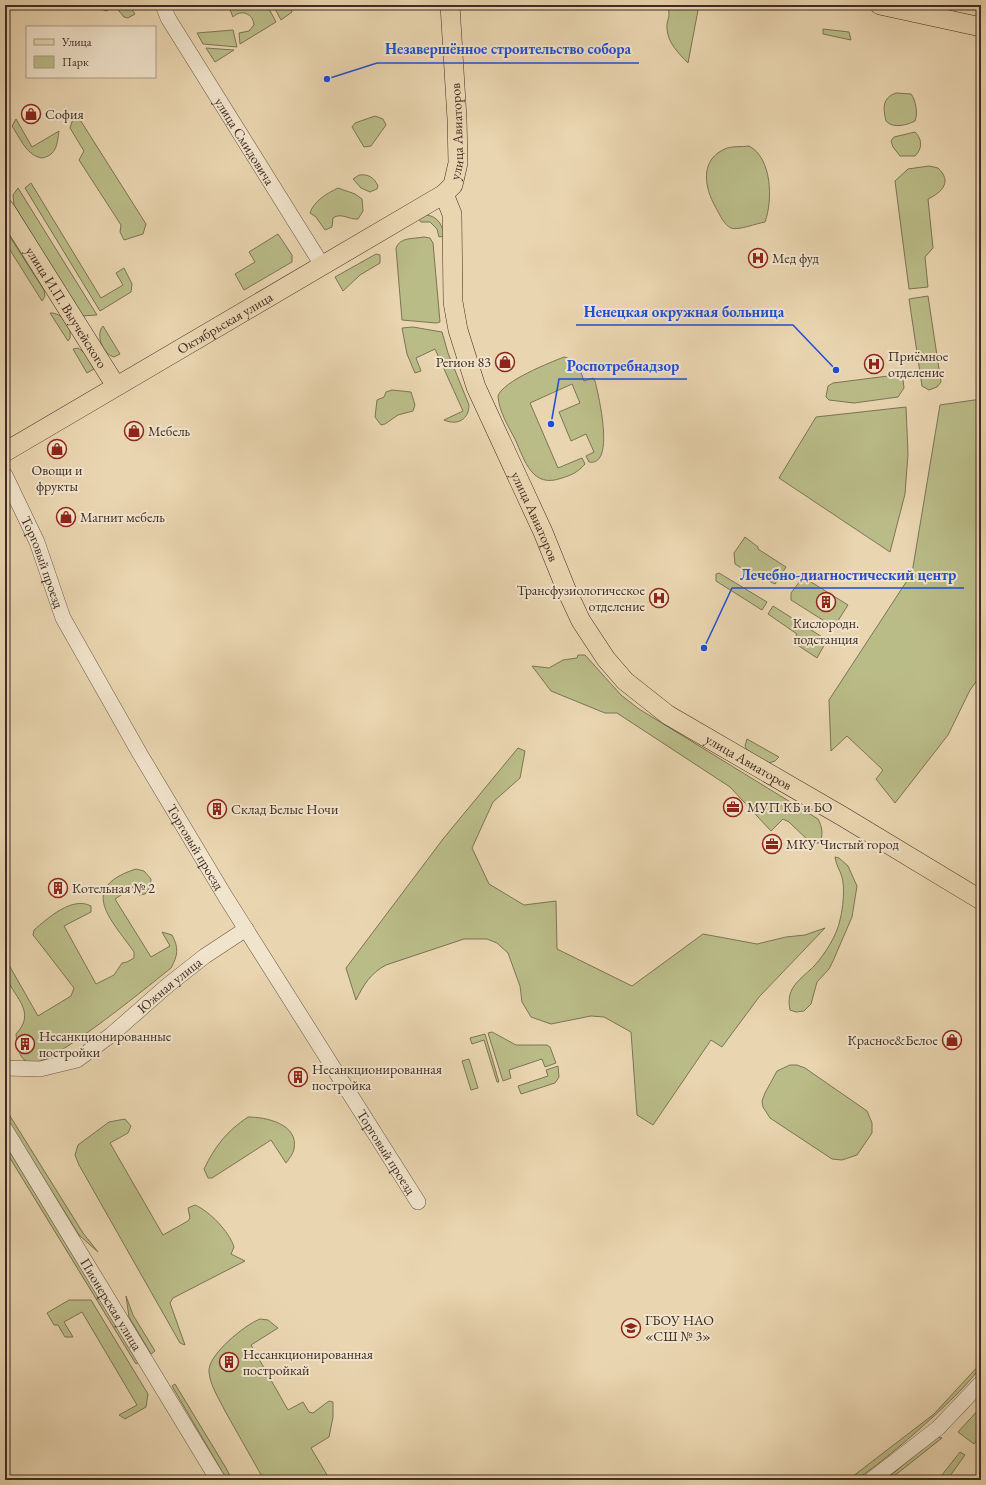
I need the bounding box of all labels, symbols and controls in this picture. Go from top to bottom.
legend [26,26,156,78]
text: Улица [61,34,92,50]
callout: Незавершённое строительство собора [377,36,639,63]
text: Незавершённое строительство собора [385,39,632,58]
text: Парк [62,54,89,70]
street label: улица Авиаторов [445,82,468,182]
street label: улица Смидовича [211,94,279,189]
shop icon: София [20,103,42,125]
place label: София [45,105,84,123]
street label: улица И.П. Выучейского [22,243,112,372]
hospital icon: Мед фуд [747,247,769,269]
place label: Мед фуд [772,249,820,267]
street label: Октябрьская улица [174,287,276,358]
callout: Ненецкая окружная больница [576,298,793,325]
text: Ненецкая окружная больница [584,302,785,321]
place label: Приёмное отделение [888,347,949,381]
shop icon: Регион 83 [494,351,516,373]
callout: Роспотребнадзор [559,352,687,379]
place label: Регион 83 [436,353,491,371]
hospital icon: Приёмное отделение [863,353,885,375]
text: Роспотребнадзор [567,356,679,375]
shop icon: Мебель [123,420,145,442]
place label: Мебель [148,422,191,440]
shop icon: Овощи и фрукты [46,438,68,460]
place label: Овощи и фрукты [32,461,83,495]
street label: улица Авиаторов [507,468,563,564]
shop icon: Магнит мебель [55,506,77,528]
place label: Магнит мебель [80,508,165,526]
street label: Торговый проезд [17,513,68,611]
callout: Лечебно-диагностический центр [732,561,964,588]
text: Лечебно-диагностический центр [740,565,956,584]
place label: Трансфузиологическое отделение [517,581,646,615]
hospital icon: Трансфузиологическое отделение [648,587,670,609]
building icon: Кислородн. подстанция [815,591,837,613]
place label: Кислородн. подстанция [793,614,859,648]
street label: улица Авиаторов [702,730,795,794]
office icon: МУП КБ и БО [722,796,744,818]
building icon: Склад Белые Ночи [206,798,228,820]
place label: МУП КБ и БО [747,798,833,816]
place label: Склад Белые Ночи [231,800,339,818]
street label: Торговый проезд [163,801,228,894]
office icon: МКУ Чистый город [761,833,783,855]
place label: МКУ Чистый город [786,835,899,853]
building icon: Котельная № 2 [47,877,69,899]
place label: Котельная № 2 [72,879,155,897]
street label: Южная улица [133,953,206,1017]
place label: Несанкционированные постройки [39,1027,172,1061]
shop icon: Красное&Белое [941,1029,963,1051]
place label: Красное&Белое [848,1031,939,1049]
building icon: Несанкционированные постройки [14,1033,36,1055]
place label: Несанкционированная постройка [312,1060,442,1094]
building icon: Несанкционированная постройка [287,1066,309,1088]
street label: Торговый проезд [353,1106,420,1198]
street label: Пионерская улица [76,1255,147,1354]
place label: ГБОУ НАО «СШ № 3» [645,1311,714,1345]
school or university icon: ГБОУ НАО «СШ № 3» [620,1317,642,1339]
place label: Несанкционированная постройкай [243,1345,373,1379]
building icon: Несанкционированная постройкай [218,1351,240,1373]

